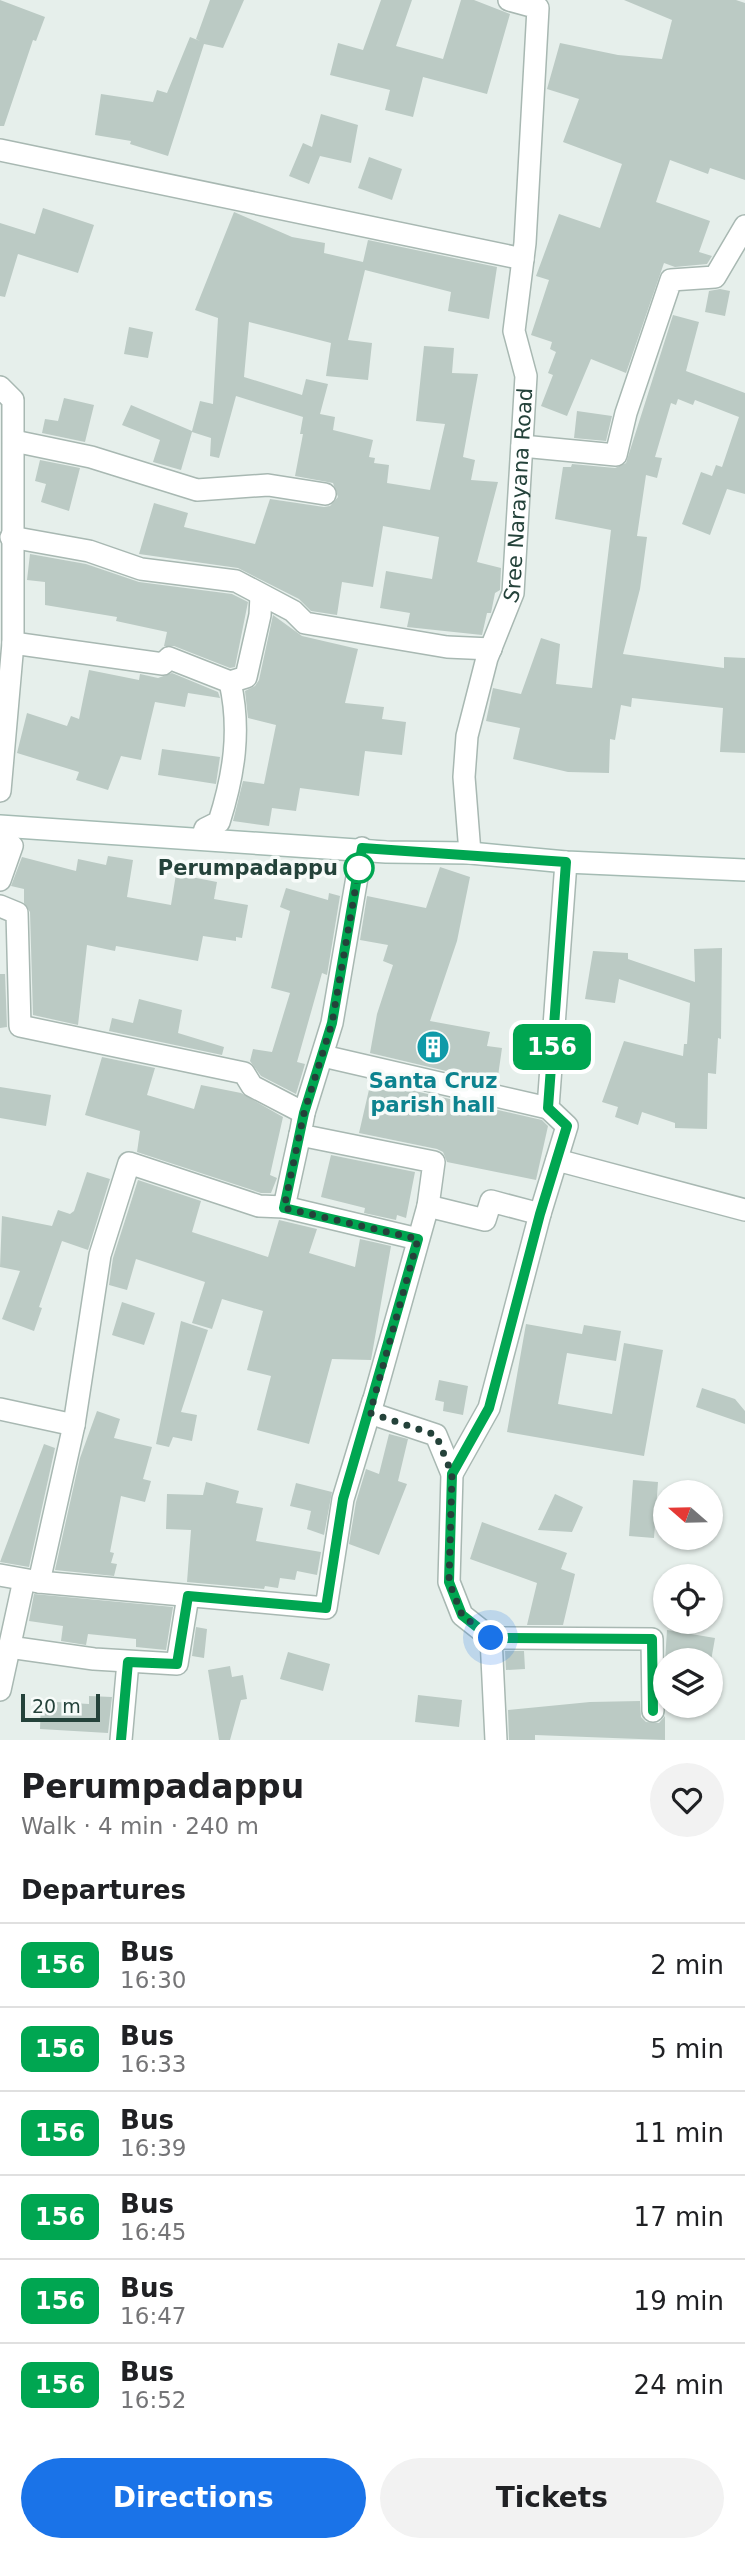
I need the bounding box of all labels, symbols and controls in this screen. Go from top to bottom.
street label: Sree Narayana Road [498,387,537,606]
marker: Perumpadappu [344,853,374,883]
place label: Perumpadappu [158,856,338,880]
line badge: 156 [512,1024,592,1070]
building icon: Santa Cruz parish hall [414,1028,452,1066]
text: 156 [527,1033,577,1061]
place label: Santa Cruz parish hall [369,1069,497,1117]
north arrow [653,1480,723,1550]
map controls [653,1480,723,1718]
button: locate [653,1564,723,1634]
your location [473,1620,508,1655]
button: layers [653,1648,723,1718]
scale bar [21,1691,100,1723]
text: 20 m [32,1695,81,1717]
button: heart [650,1763,724,1837]
text: Perumpadappu [21,1767,304,1806]
text: Walk · 4 min · 240 m [21,1813,259,1839]
text: Departures [21,1875,186,1905]
text: Bus [120,1937,174,1967]
text: 2 min [650,1950,724,1980]
text: 156 [35,1951,85,1979]
text: 16:30 [120,1967,186,1993]
text: Bus [120,2021,174,2051]
text: 5 min [650,2034,724,2064]
text: 156 [35,2035,85,2063]
text: 16:33 [120,2051,186,2077]
text: Bus [120,2105,174,2135]
text: 11 min [634,2118,724,2148]
text: 156 [35,2119,85,2147]
text: 16:39 [120,2135,186,2161]
text: Bus [120,2189,174,2219]
text: 17 min [634,2202,724,2232]
text: 156 [35,2203,85,2231]
text: 16:45 [120,2219,186,2245]
text: Bus [120,2273,174,2303]
text: 19 min [634,2286,724,2316]
text: 156 [35,2287,85,2315]
text: 16:47 [120,2303,186,2329]
text: Bus [120,2357,174,2387]
text: 24 min [634,2370,724,2400]
text: 156 [35,2371,85,2399]
text: 16:52 [120,2387,186,2413]
button: Directions [21,2458,366,2538]
button: Tickets [380,2458,724,2538]

